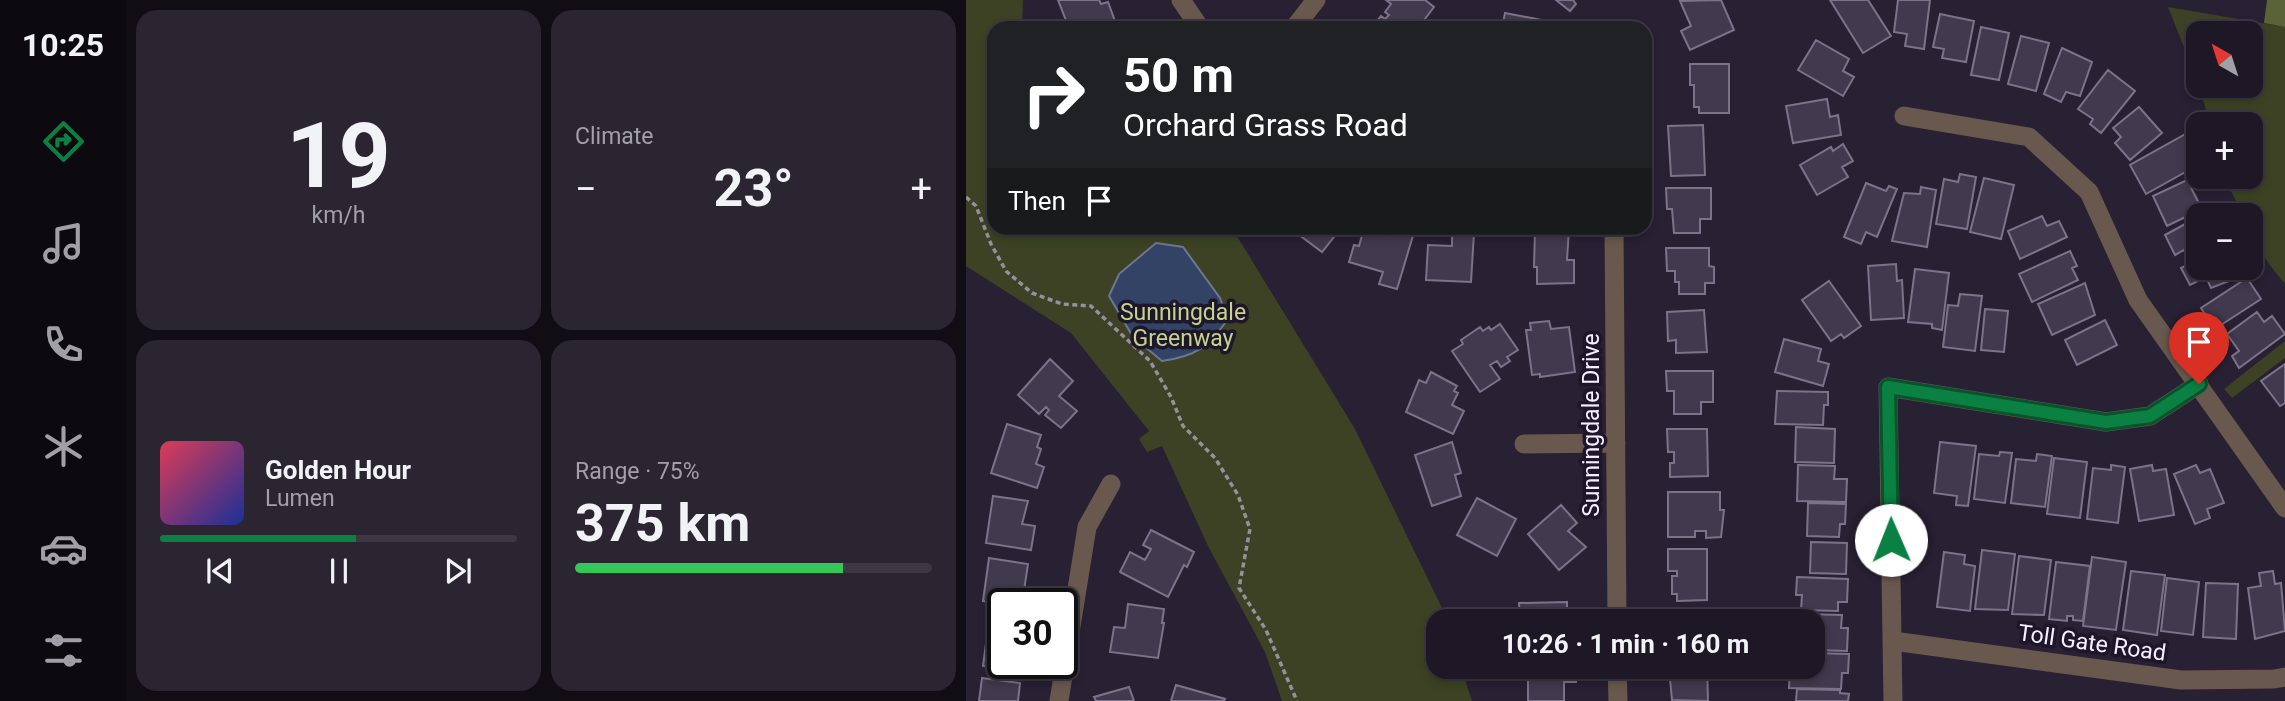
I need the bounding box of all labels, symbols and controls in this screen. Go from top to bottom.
north arrow [2186,21,2263,98]
map controls [2186,21,2263,280]
text: 10:25 [22,26,104,64]
text: 50 m [1123,47,1234,104]
icon: right [1008,49,1099,140]
text: 19 [286,103,391,209]
text: Orchard Grass Road [1123,106,1408,144]
button: + [2186,112,2263,189]
icon: directions [39,117,88,166]
text: Climate [575,123,654,150]
text: 23° [714,158,794,219]
text: − [575,167,597,211]
text: + [910,167,932,211]
icon: arrive [1080,182,1118,220]
text: Then [1008,186,1066,216]
text: km/h [312,202,366,229]
button: − [2186,203,2263,280]
icon: music [39,219,88,268]
park label: Sunningdale Greenway [1120,299,1246,352]
pin [2169,312,2229,384]
icon: phone [39,320,88,369]
icon: arrive [2180,323,2218,361]
street label: Sunningdale Drive [1578,333,1605,517]
icon: climate [39,422,88,471]
text: Golden Hour [265,455,411,485]
text: Range · 75% [575,458,700,485]
text: Lumen [265,485,335,512]
text: 375 km [575,493,750,554]
position arrow [1854,503,1928,577]
icon: car [39,524,88,573]
icon: previous [201,552,239,590]
icon: pause [320,552,358,590]
icon: next [439,552,477,590]
speed limit sign: 30 [987,588,1078,679]
street label: Toll Gate Road [2016,619,2168,667]
icon: filters [39,626,88,675]
text: 10:26 · 1 min · 160 m [1502,629,1749,659]

